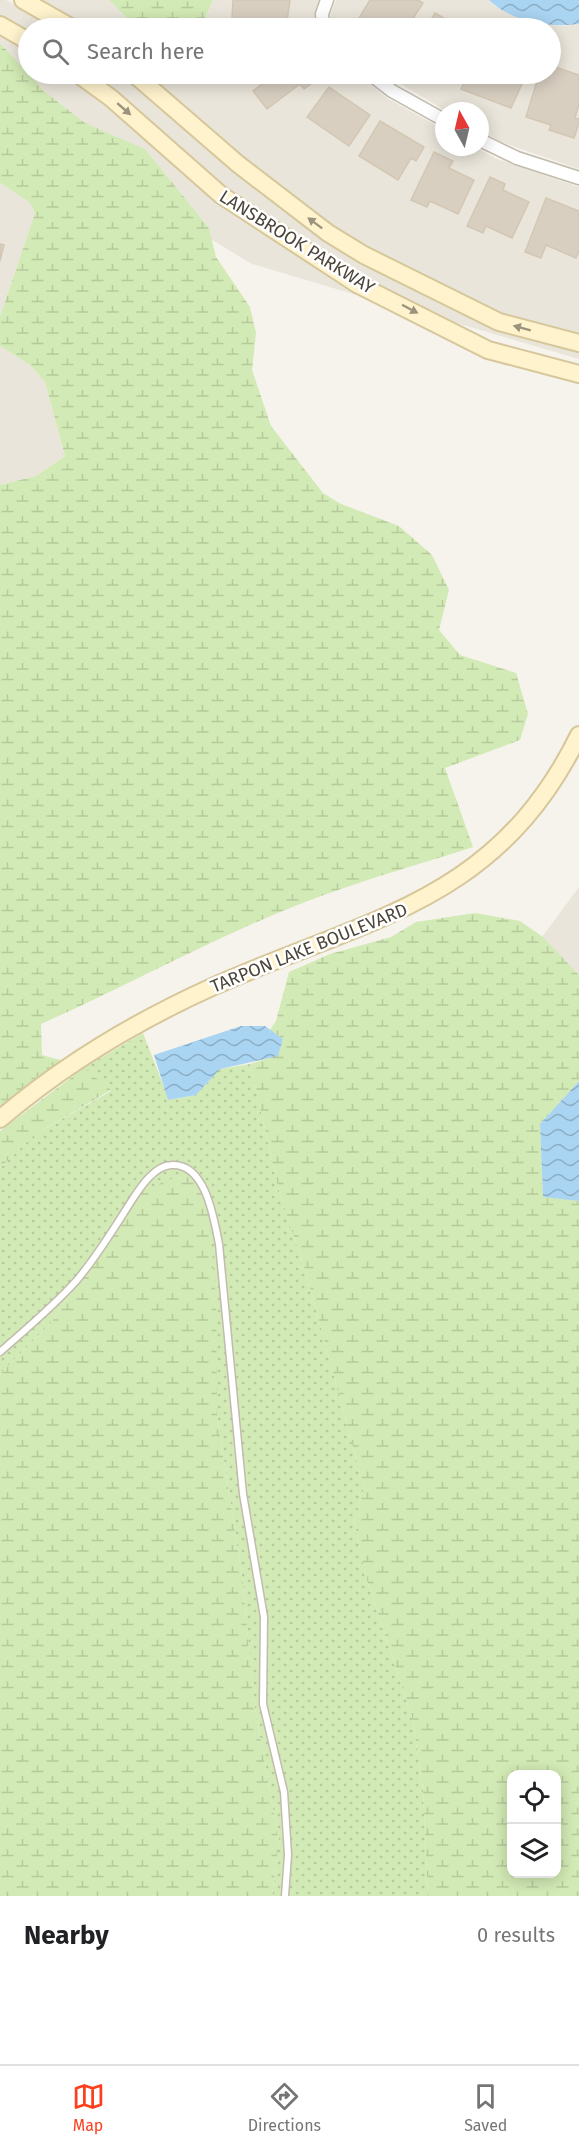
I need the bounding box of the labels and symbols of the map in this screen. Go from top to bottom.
one-way arrow [116,102,131,115]
north arrow [435,102,489,156]
street label: LANSBROOK PARKWAY [215,185,379,299]
one-way arrow [307,217,323,230]
one-way arrow [402,304,419,314]
one-way arrow [513,323,531,332]
street label: TARPON LAKE BOULEVARD [207,898,411,998]

